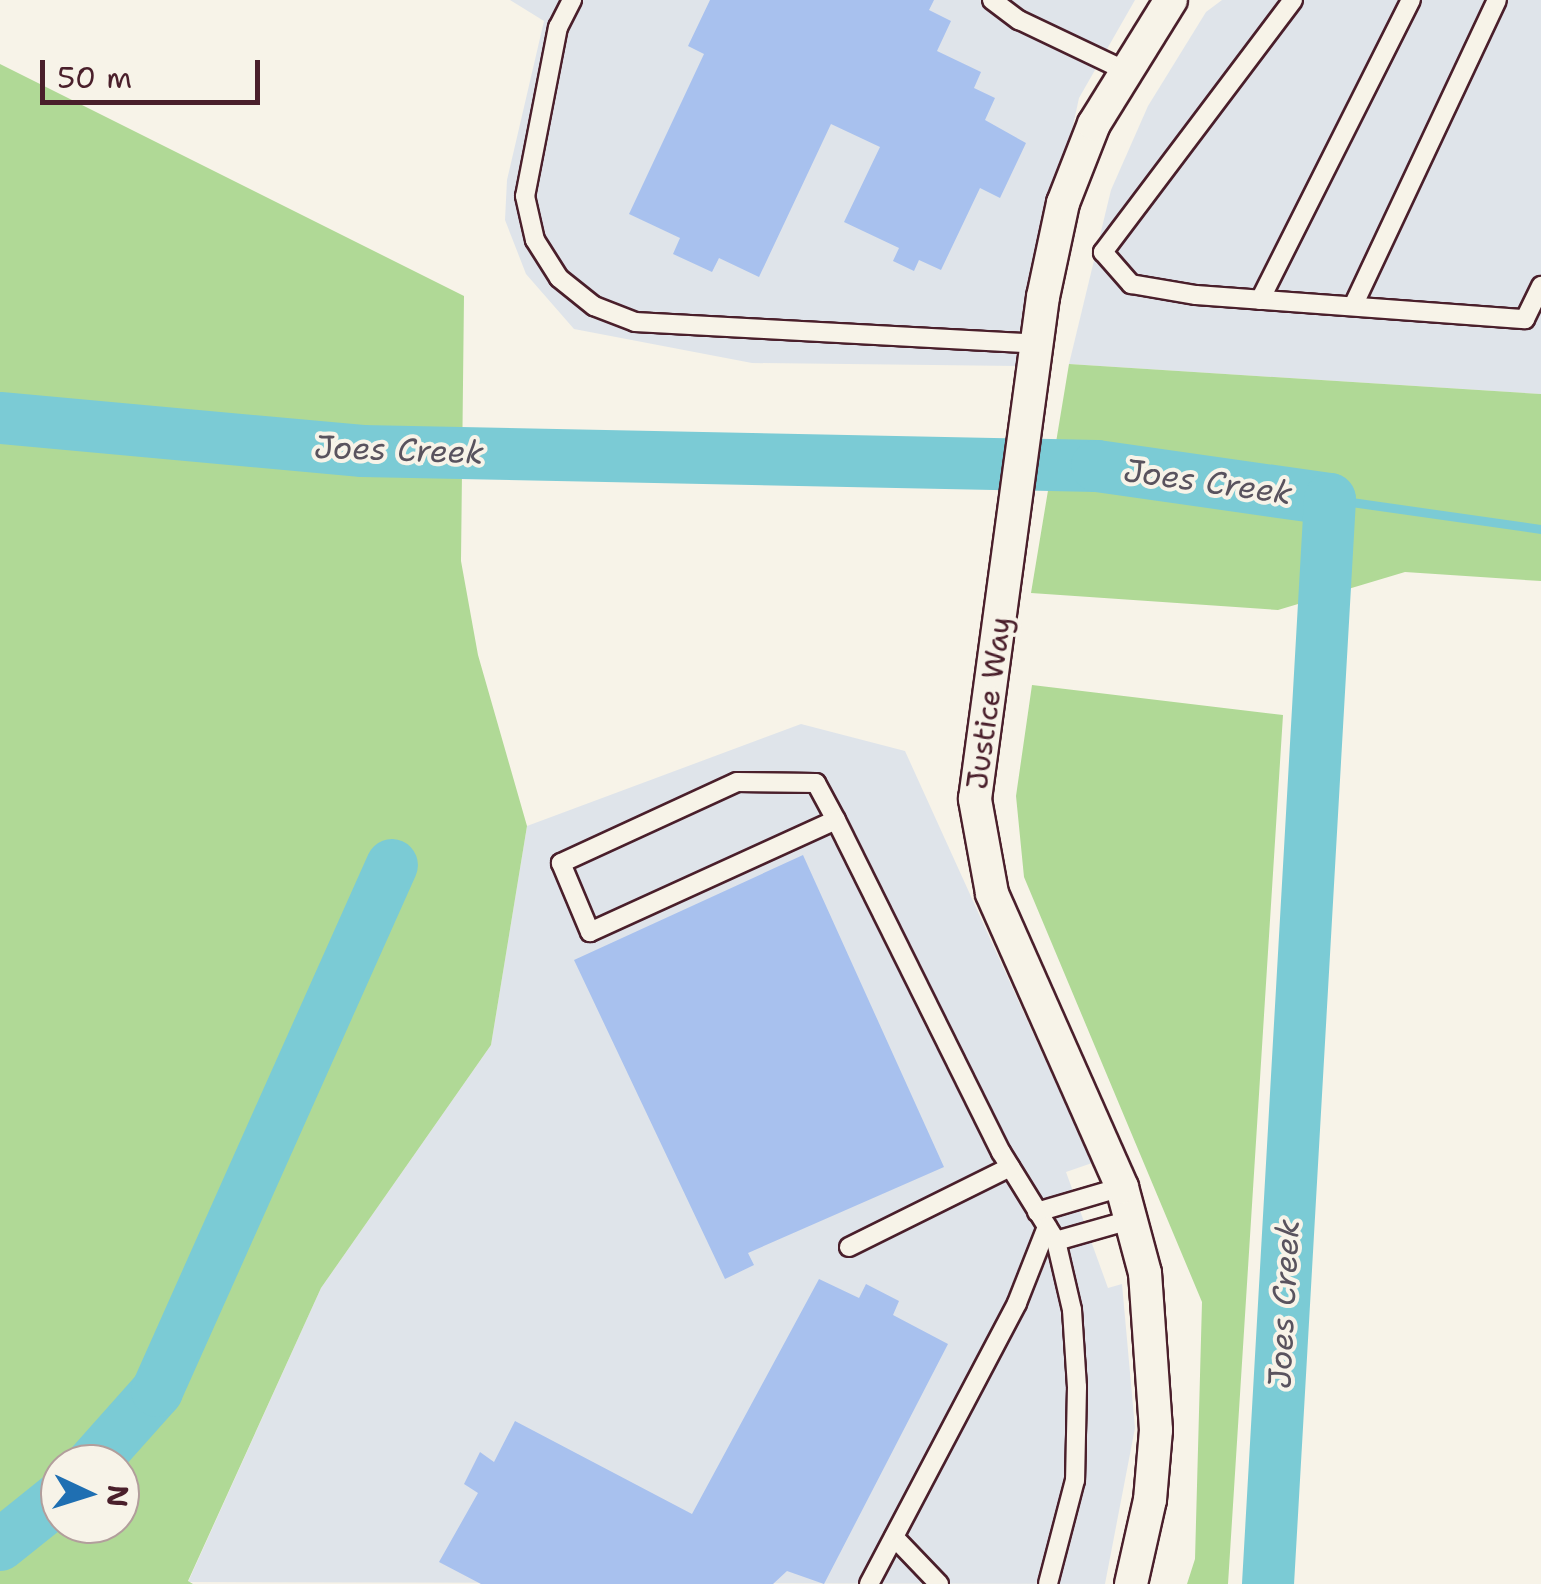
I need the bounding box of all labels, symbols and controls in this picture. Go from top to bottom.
scale bar [45,40,265,102]
text: 50 m [57,57,132,98]
water label: Joes Creek [313,428,485,472]
water label: Joes Creek [1121,451,1295,513]
street label: Justice Way [959,614,1019,792]
water label: Joes Creek [1260,1218,1308,1390]
north arrow [40,1444,140,1544]
text: N [98,1484,138,1508]

